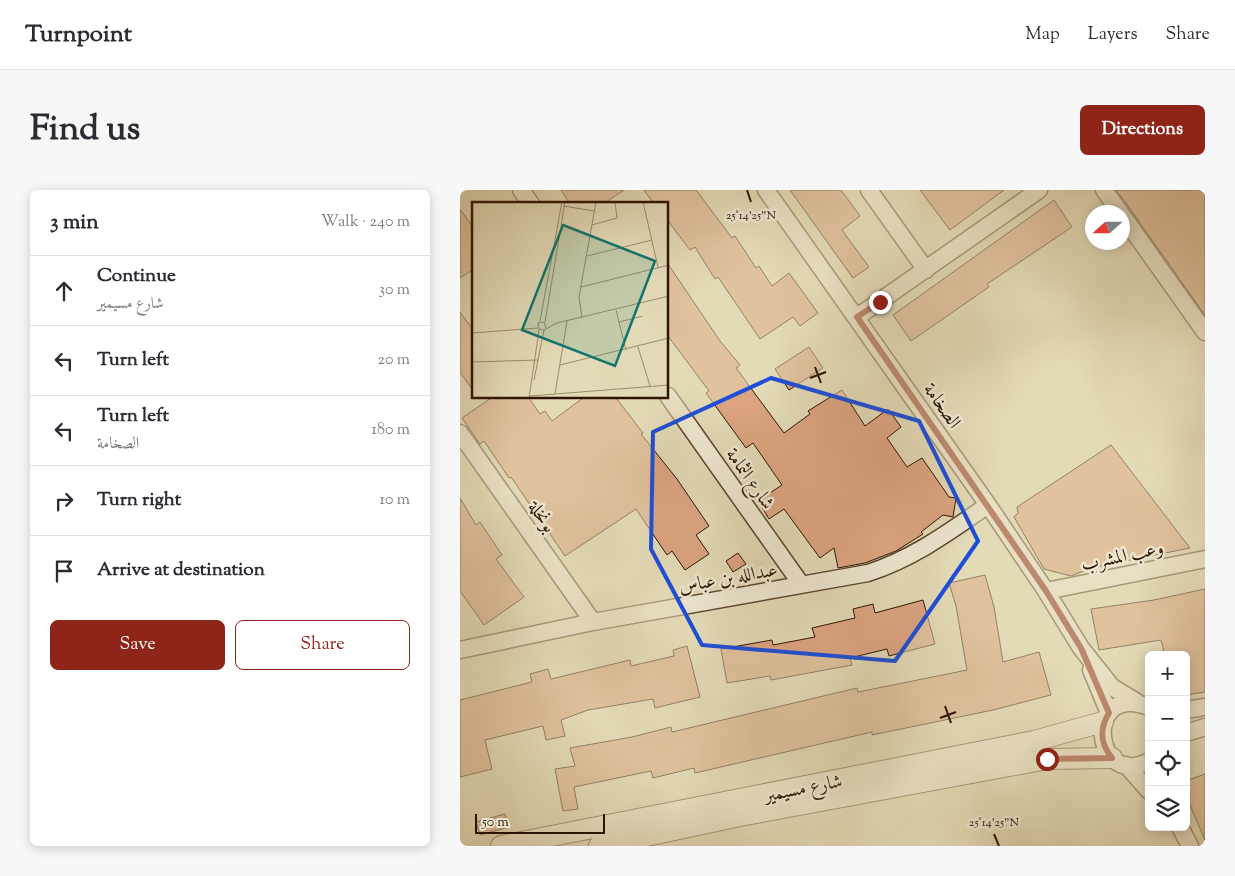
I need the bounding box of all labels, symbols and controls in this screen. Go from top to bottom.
text: Turnpoint [25,18,132,52]
text: Map [1025,22,1060,48]
text: Layers [1088,22,1138,48]
text: Share [1166,22,1210,48]
text: Find us [30,105,140,156]
button: Directions [1080,105,1205,155]
inset map [472,202,669,399]
north arrow [1085,205,1130,250]
text: 25°14'25"N [726,207,777,225]
text: 3 min [50,208,99,238]
text: Walk · 240 m [321,211,410,234]
text: Continue [97,263,176,290]
icon: ahead [50,277,78,305]
text: 30 m [379,279,410,302]
route end [869,291,892,314]
text: شارع مسيمير [97,293,164,316]
icon: left [50,347,78,375]
text: Turn left [97,347,169,374]
text: 20 m [377,349,410,372]
street label: الصخامة [915,378,966,435]
text: Turn left [97,403,169,430]
icon: left [50,417,78,445]
text: 180 m [371,419,410,442]
text: الصخامة [97,433,139,456]
street label: شارع الثمامة [718,443,780,516]
icon: right [50,487,78,515]
text: Turn right [97,487,181,514]
text: 10 m [380,489,410,512]
street label: بونخلة [520,495,562,539]
street label: وعب المشرب [1079,536,1166,579]
icon: arrive [50,557,78,585]
text: Arrive at destination [97,557,265,584]
street label: عبدالله بن عباس [677,557,780,601]
button: Save [50,620,225,670]
button: Share [235,620,410,670]
map controls [1145,651,1190,831]
button: + [1145,651,1190,696]
button: − [1145,696,1190,741]
button: locate [1145,741,1190,786]
route start [1036,748,1059,771]
street label: شارع مسيمير [760,769,845,811]
button: layers [1145,786,1190,831]
scale bar [475,811,605,834]
text: 50 m [482,813,509,833]
text: 25°14'25"N [969,814,1020,832]

